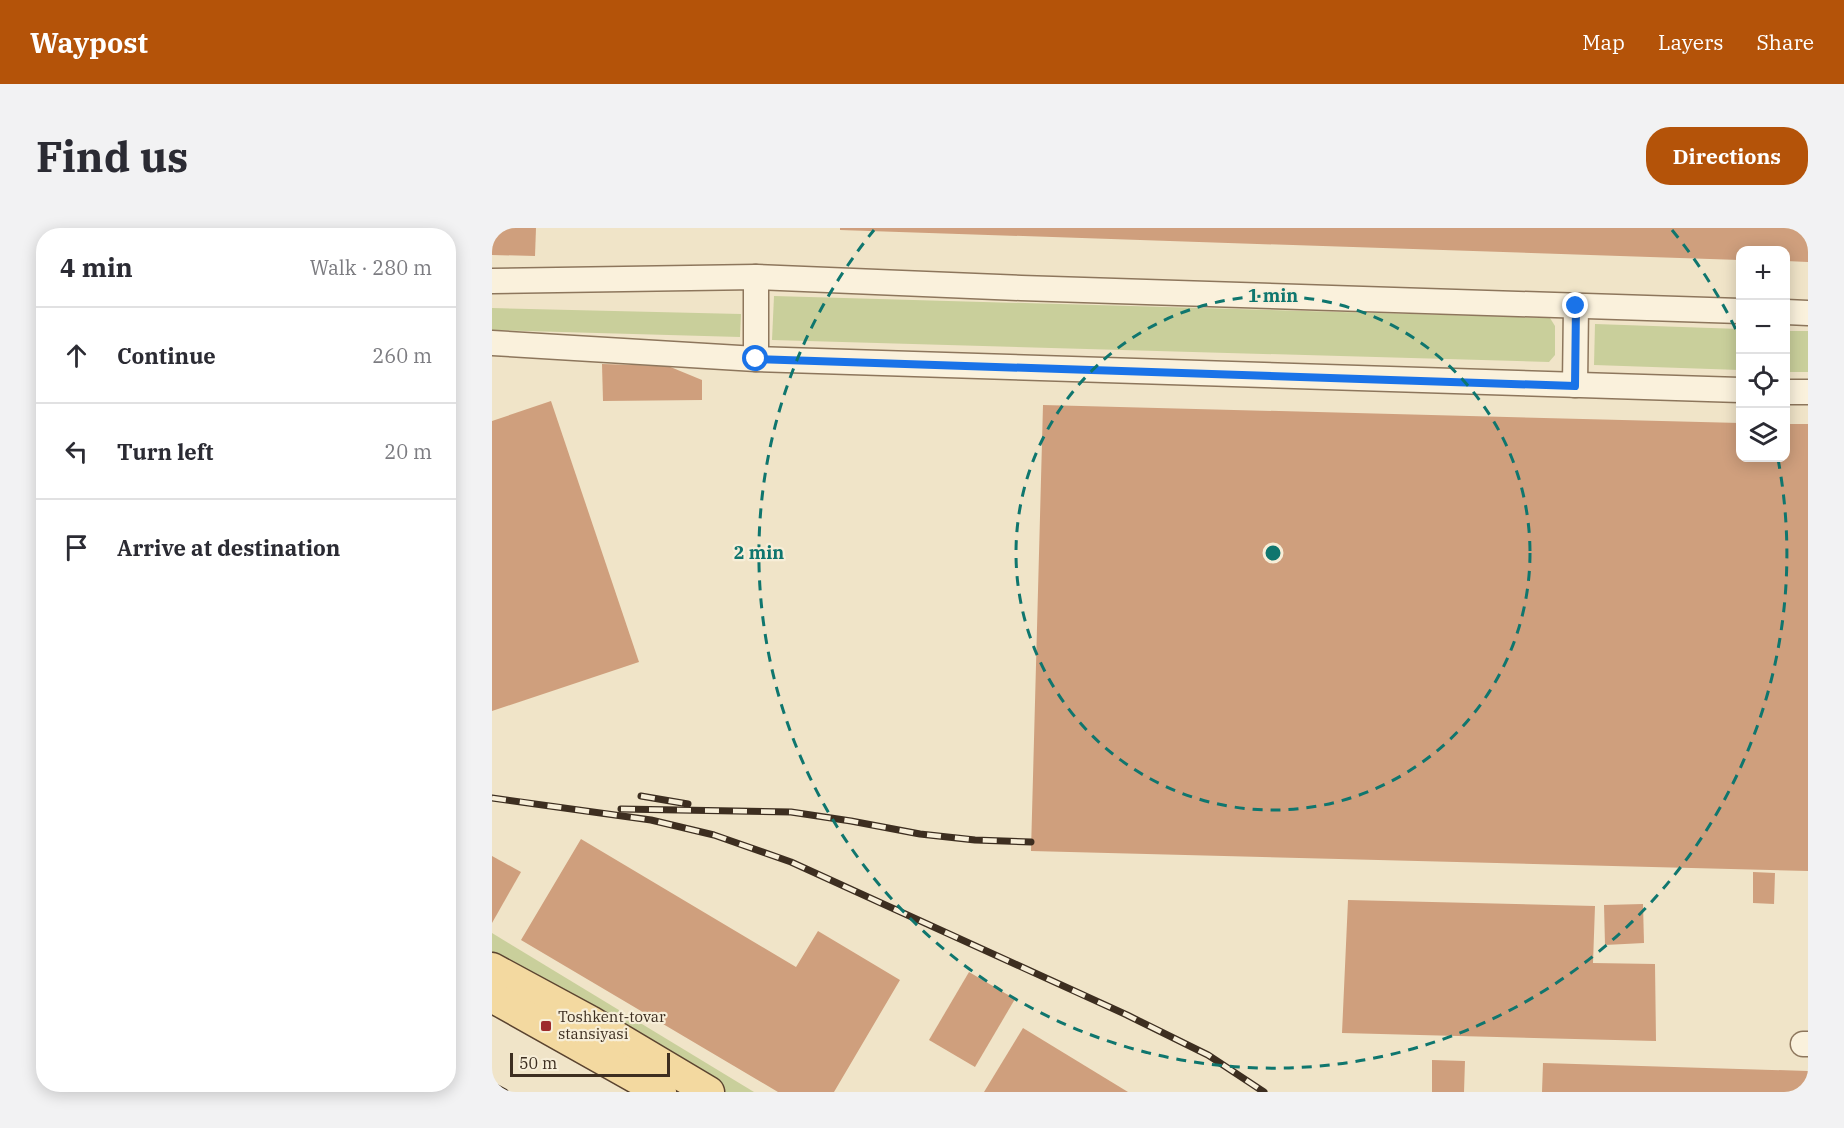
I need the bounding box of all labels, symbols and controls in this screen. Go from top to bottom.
text: Waypost [30,24,148,61]
text: Map [1582,28,1625,56]
text: Layers [1658,28,1724,56]
text: Share [1757,28,1814,56]
button: Directions [1646,127,1808,185]
text: Find us [36,129,188,184]
map controls [1736,246,1790,462]
button: + [1736,246,1790,300]
text: 4 min [60,250,133,284]
text: Walk · 280 m [310,254,432,281]
text: 1 min [1248,284,1298,307]
route end [1562,292,1588,318]
button: − [1736,300,1790,354]
icon: ahead [60,339,93,372]
text: Continue [117,341,216,370]
text: 260 m [372,342,432,369]
route start [742,345,768,371]
button: locate [1736,354,1790,408]
button: layers [1736,408,1790,462]
icon: left [60,435,93,468]
text: Turn left [117,437,213,466]
text: 20 m [384,438,432,465]
icon: arrive [60,531,93,564]
text: Arrive at destination [117,533,340,562]
text: 2 min [734,541,784,564]
centre of rings [1263,543,1283,563]
place label: Toshkent-tovar stansiyasi [558,1007,666,1043]
marker: Toshkent-tovar stansiyasi [539,1019,553,1033]
scale bar [510,1050,670,1078]
text: 50 m [519,1053,557,1073]

